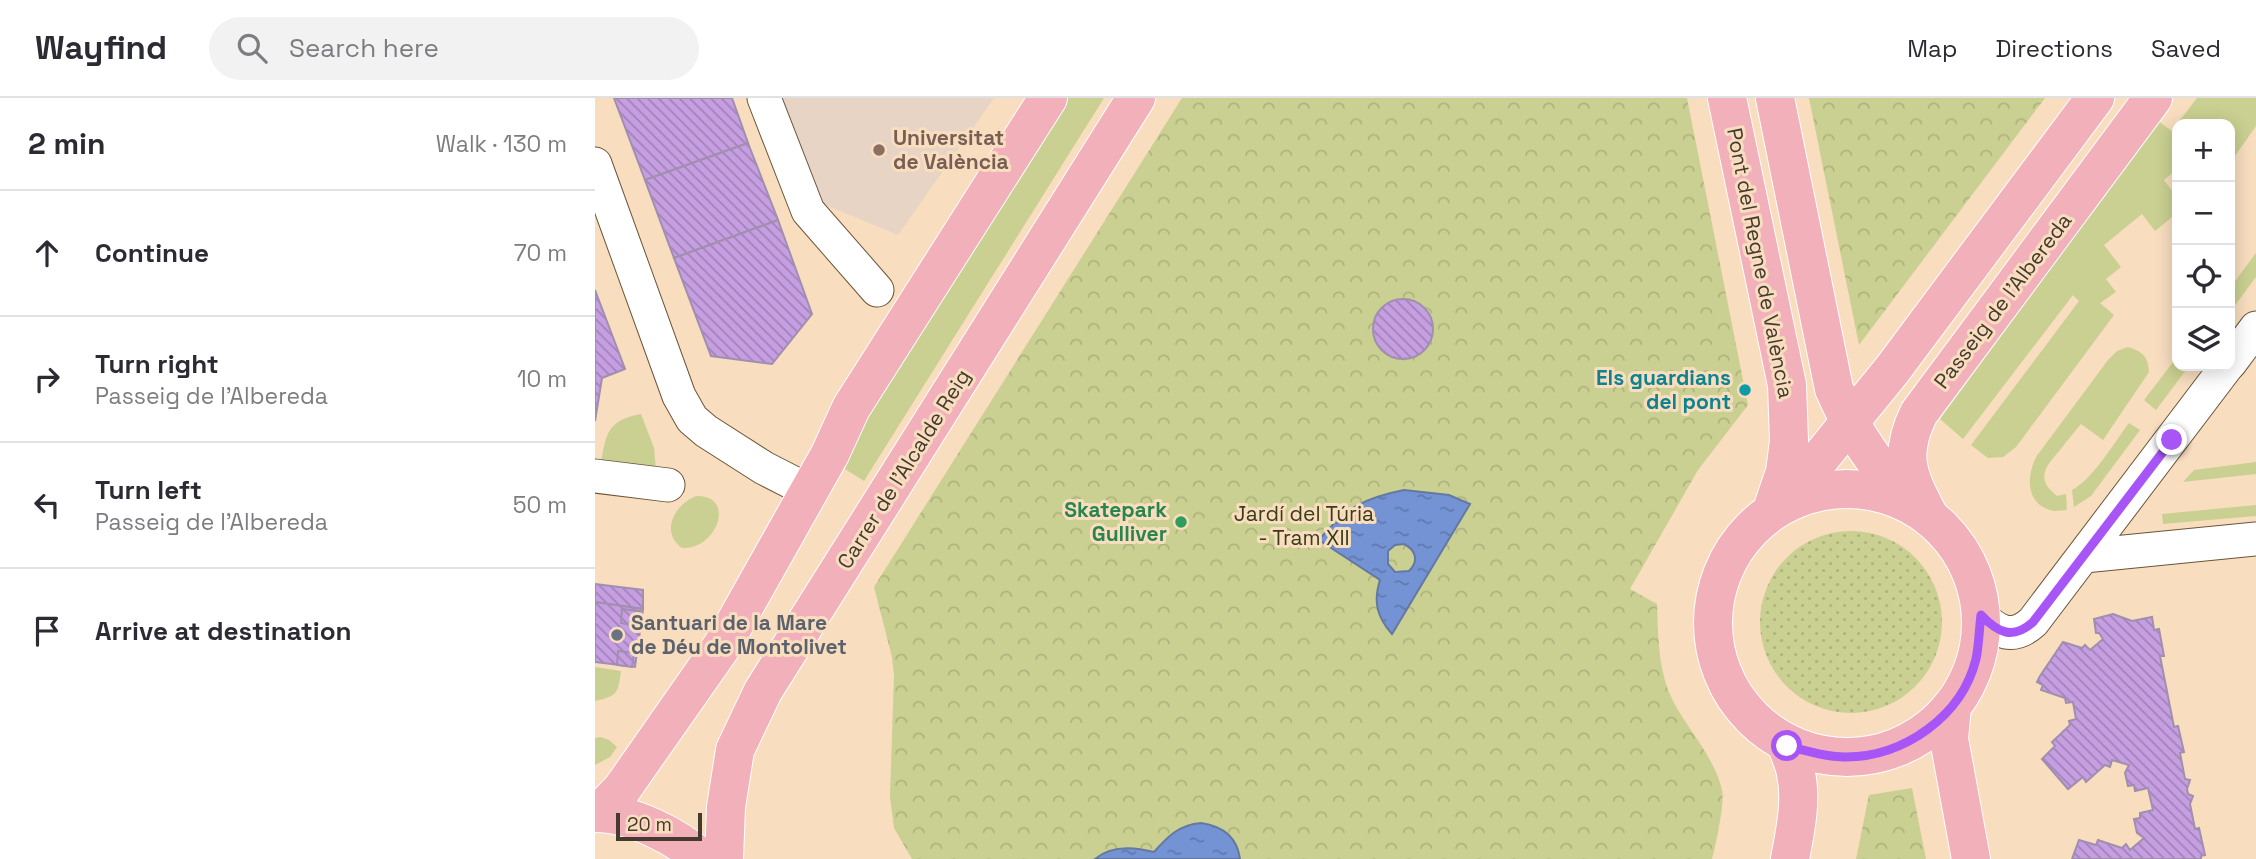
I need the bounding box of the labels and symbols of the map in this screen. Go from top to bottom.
place label: Universitat de València [893,124,1009,175]
street label: Pont del Regne de València [1721,125,1800,400]
marker: Universitat de València [871,142,887,158]
street label: Passeig de l'Albereda [1928,208,2077,394]
street label: Carrer de l'Alcalde Reig [831,364,976,574]
place label: Els guardians del pont [1596,364,1731,415]
marker: Els guardians del pont [1737,382,1753,398]
route end [2156,424,2187,455]
place label: Skatepark Gulliver [1064,496,1167,547]
park label: Jardí del Túria - Tram XII [1234,500,1374,551]
marker: Skatepark Gulliver [1173,514,1189,530]
place label: Santuari de la Mare de Déu de Montolivet [631,609,847,660]
marker: Santuari de la Mare de Déu de Montolivet [609,627,625,643]
route start [1771,730,1802,761]
scale bar [616,810,702,842]

